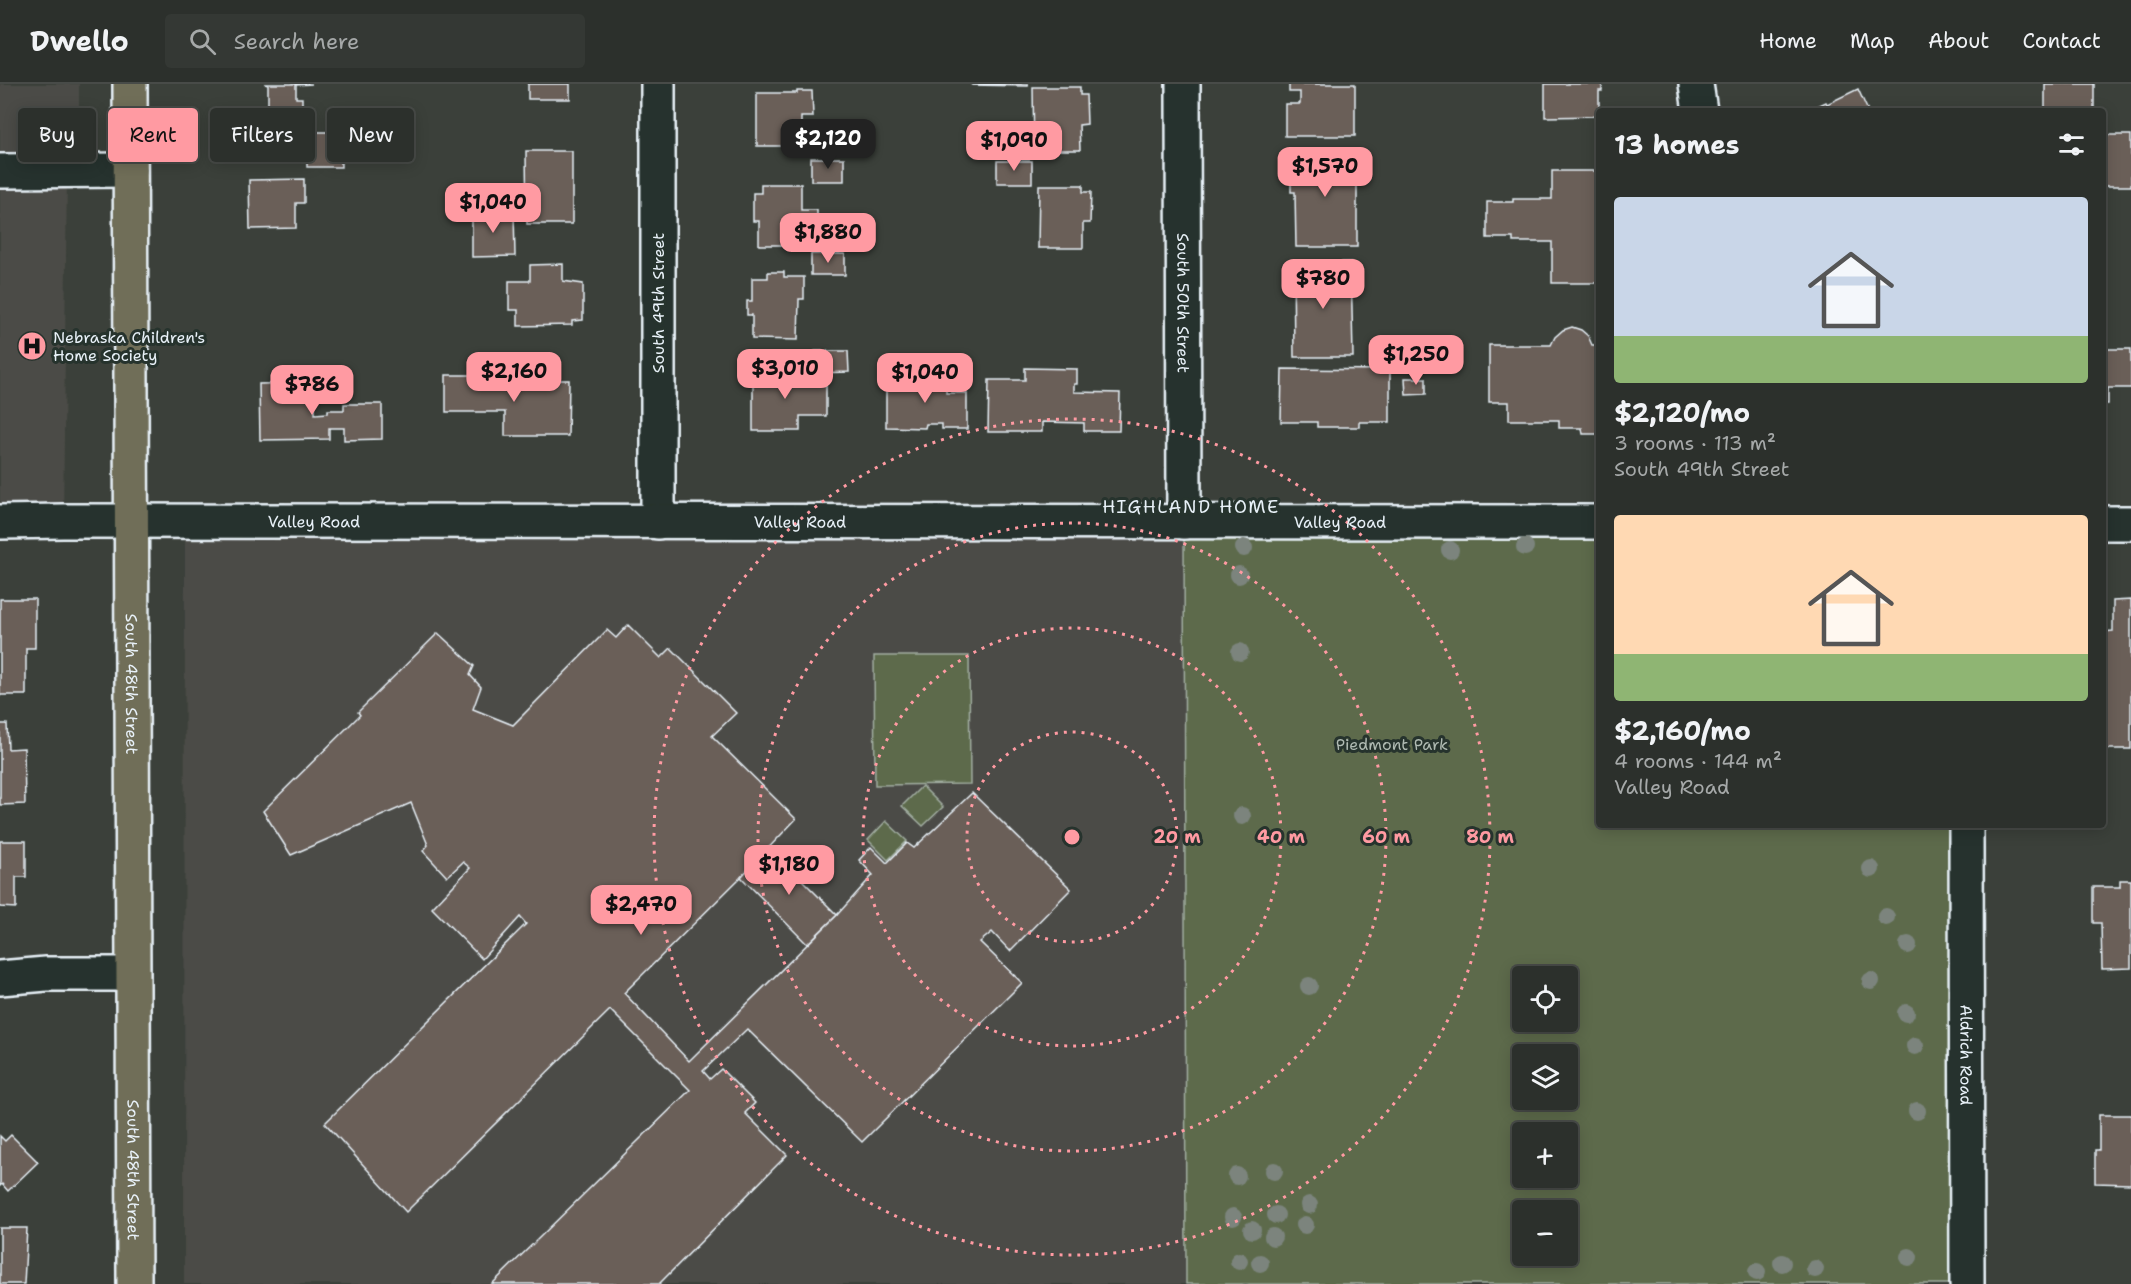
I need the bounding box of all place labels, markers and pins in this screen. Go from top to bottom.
pin: $2,120 [779,119,877,170]
pin: $1,090 [965,121,1063,172]
pin: $1,570 [1276,147,1374,198]
pin: $1,040 [444,183,542,234]
pin: $1,880 [779,213,877,264]
pin: $780 [1287,259,1359,310]
place label: Nebraska Children's Home Society [53,327,205,366]
hospital icon: Nebraska Children's Home Society [16,330,48,362]
pin: $1,250 [1367,335,1465,386]
pin: $3,010 [736,349,834,400]
pin: $2,160 [465,352,563,403]
pin: $1,040 [876,353,974,404]
pin: $786 [276,365,348,416]
centre of rings [1062,827,1082,847]
pin: $1,180 [740,845,838,896]
pin: $2,470 [592,885,690,936]

